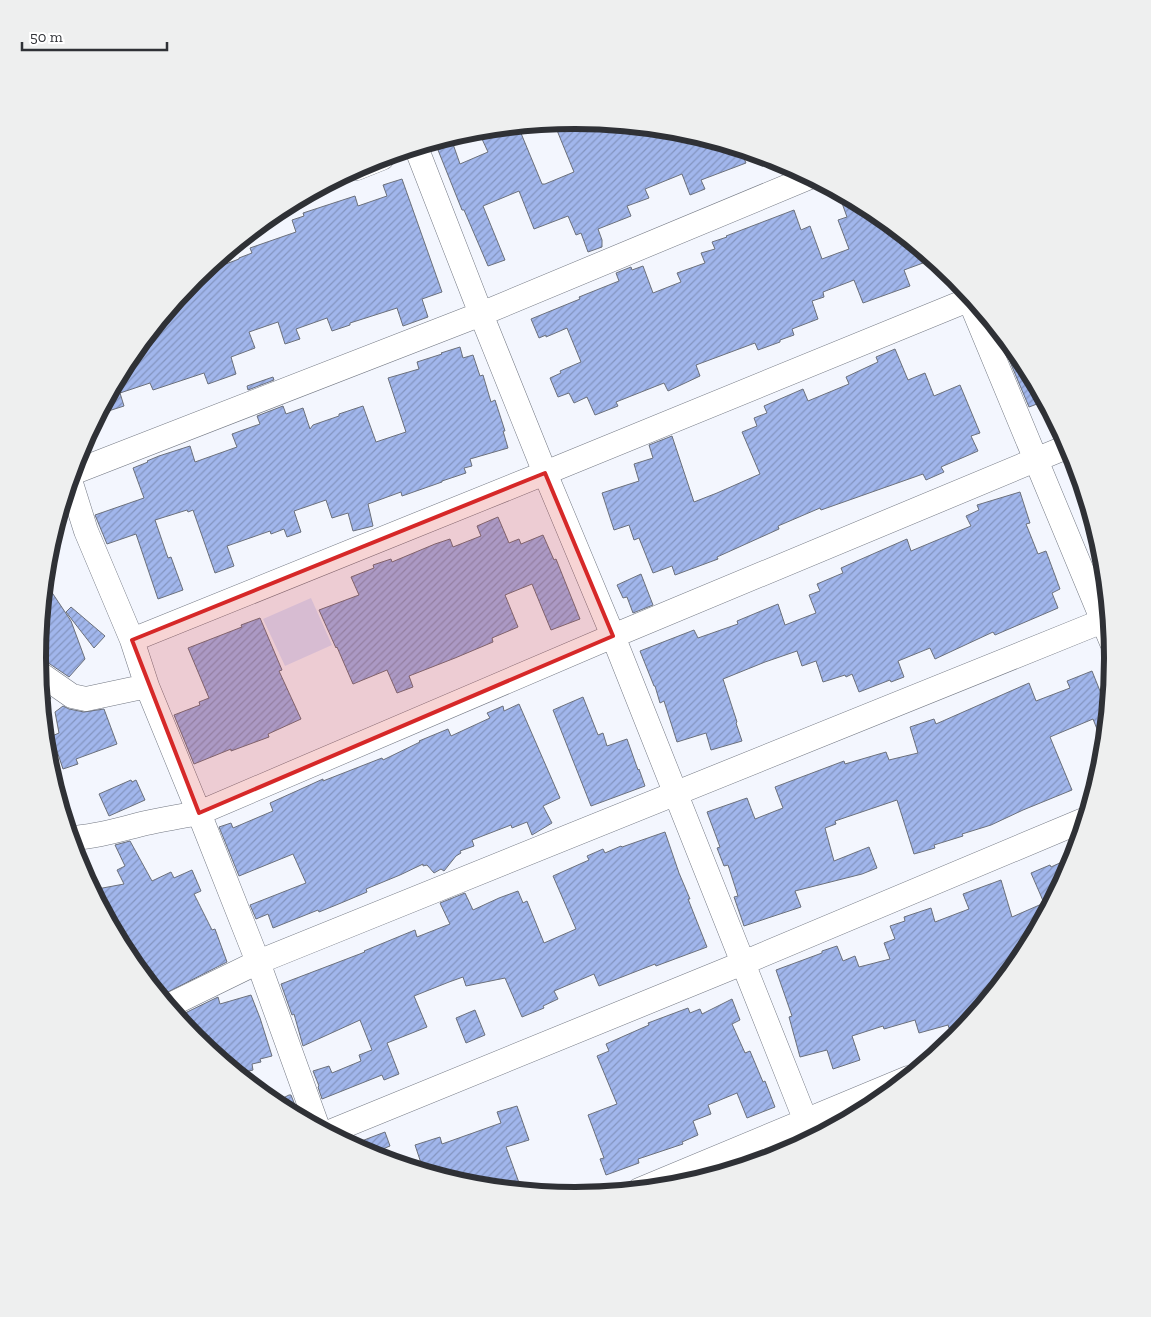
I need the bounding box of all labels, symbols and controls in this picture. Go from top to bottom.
scale bar [22,20,168,52]
text: 50 m [30,28,63,46]

